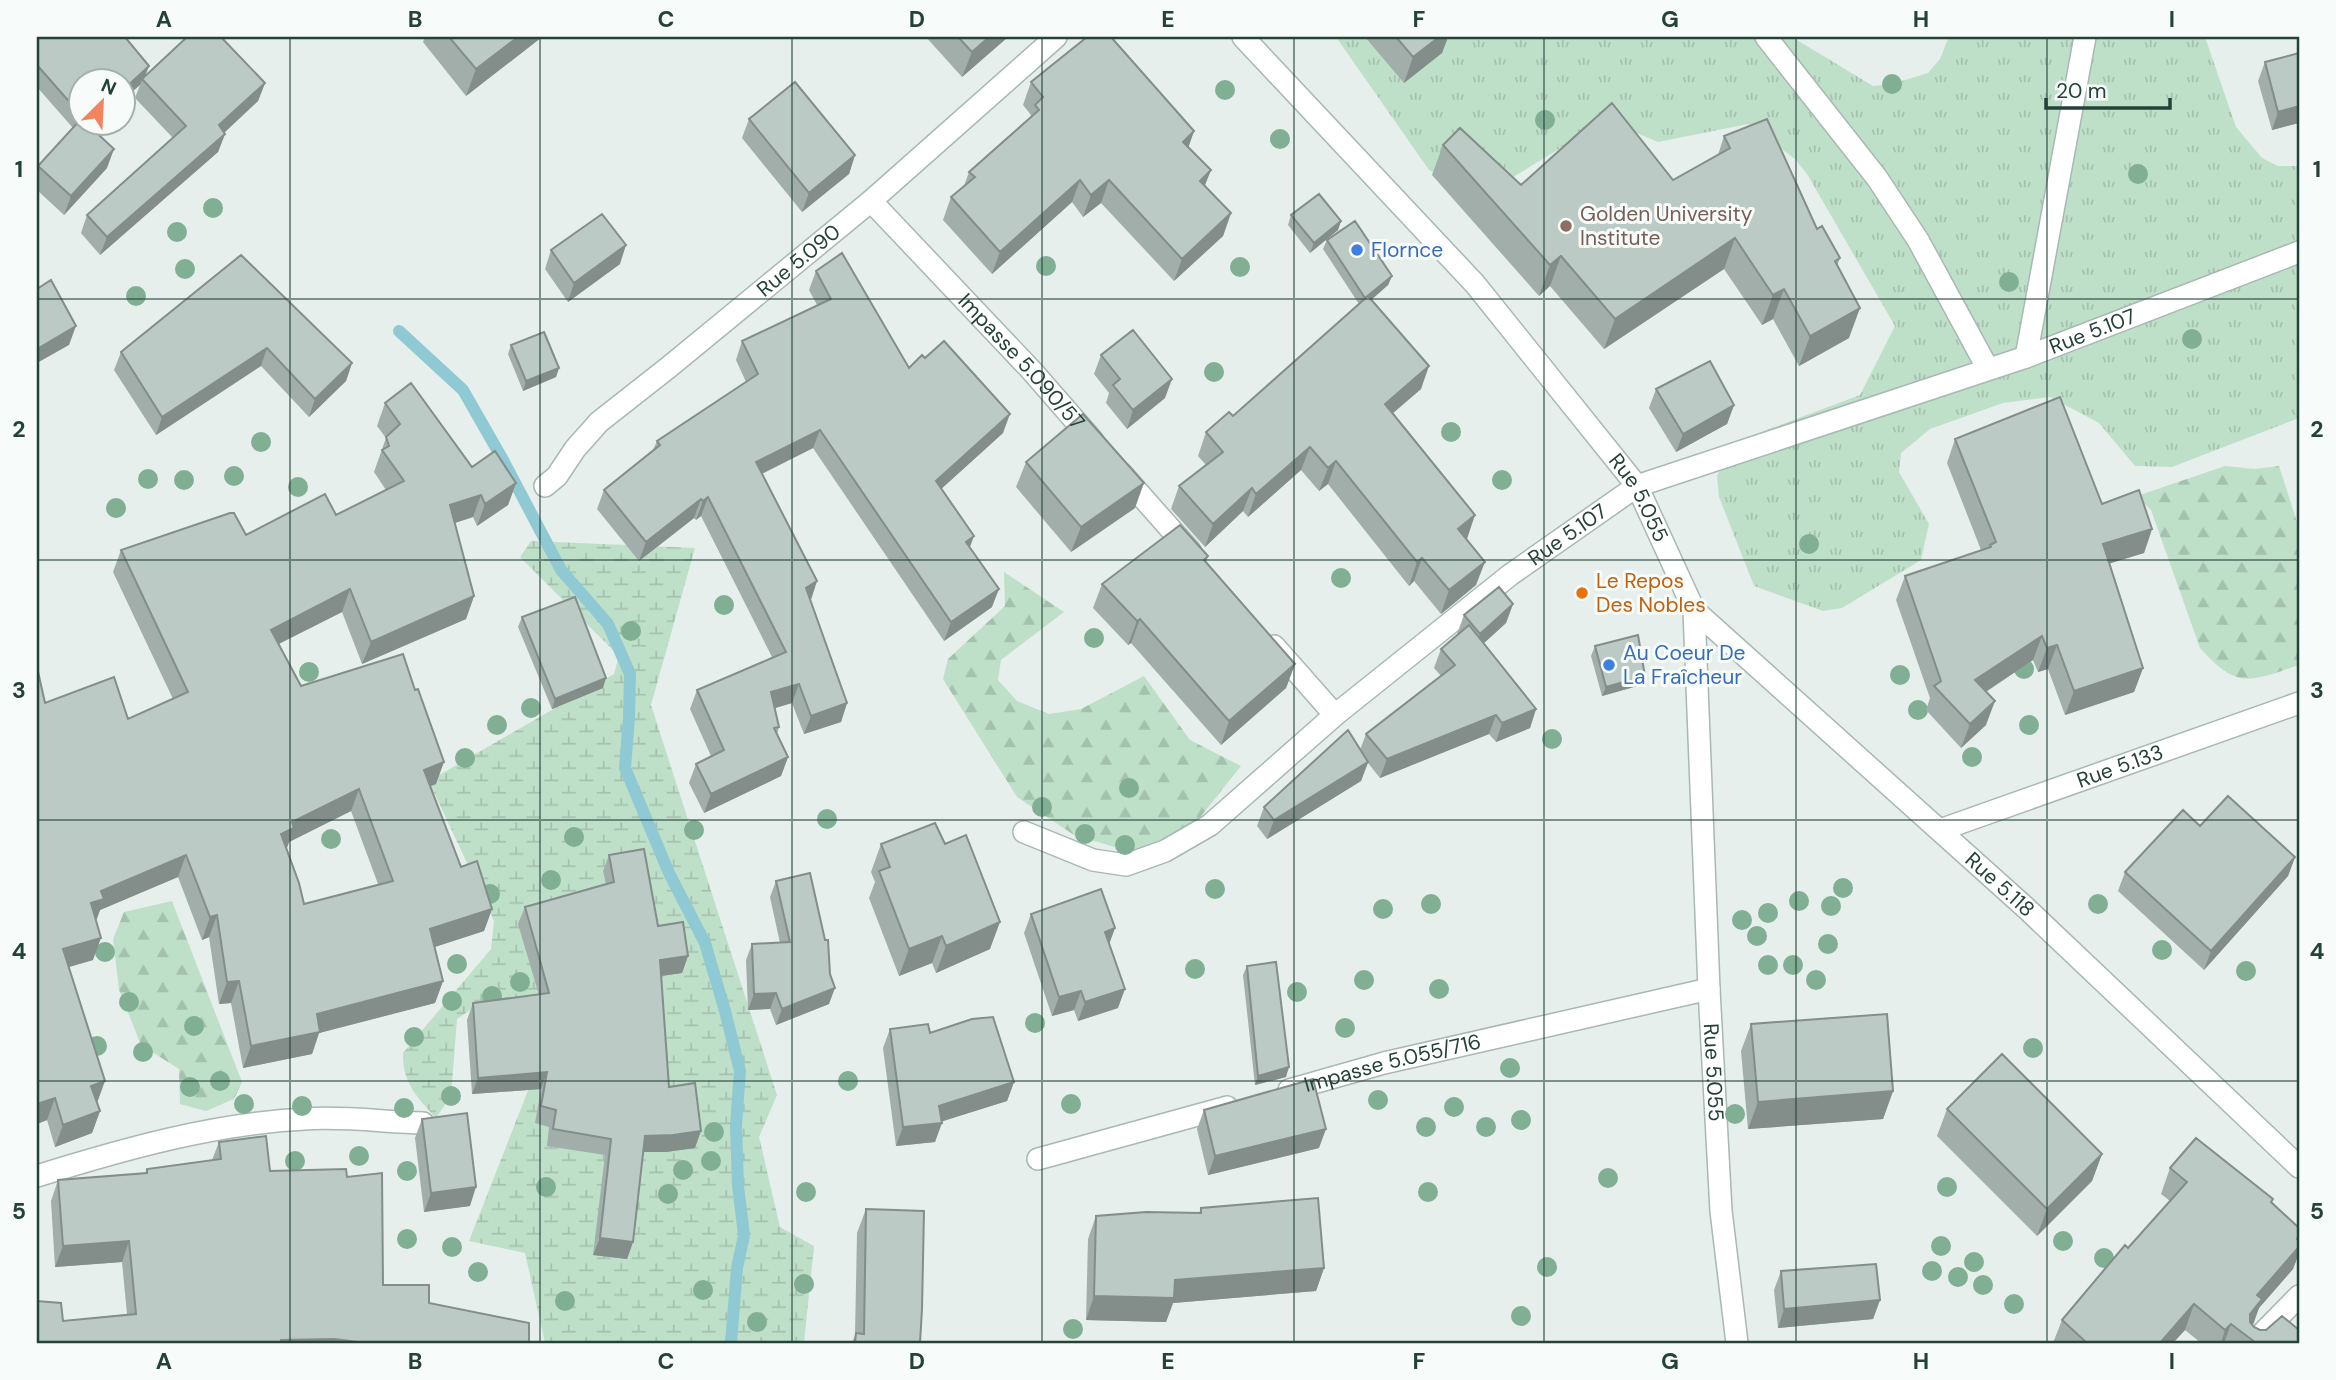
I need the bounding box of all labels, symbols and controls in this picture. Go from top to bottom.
text: A [156,4,172,34]
text: B [408,4,422,34]
text: C [658,4,674,34]
text: D [909,4,925,34]
text: E [1161,4,1175,34]
text: F [1413,4,1426,34]
text: G [1661,4,1679,34]
text: H [1913,4,1929,34]
text: I [2169,4,2175,34]
north arrow [66,66,136,136]
scale bar [2046,66,2170,110]
text: N [97,73,120,101]
text: 20 m [2056,77,2107,105]
text: 1 [15,154,23,184]
text: 1 [2313,154,2321,184]
place label: Golden University Institute [1580,200,1753,252]
street label: Rue 5.090 [751,218,846,303]
marker: Golden University Institute [1558,218,1574,234]
place label: Flornce [1371,236,1443,264]
marker: Flornce [1349,242,1365,258]
street label: Impasse 5.090/57 [952,287,1091,436]
street label: Rue 5.107 [2045,302,2140,361]
text: 2 [12,414,26,444]
text: 2 [2310,414,2324,444]
street label: Rue 5.055 [1602,448,1675,547]
street label: Rue 5.107 [1522,497,1612,572]
place label: Le Repos Des Nobles [1596,567,1706,619]
marker: Le Repos Des Nobles [1574,585,1590,601]
place label: Au Coeur De La Fraîcheur [1623,639,1746,691]
marker: Au Coeur De La Fraîcheur [1601,657,1617,673]
text: 3 [12,675,26,705]
text: 3 [2310,675,2324,705]
street label: Rue 5.133 [2073,738,2167,795]
street label: Rue 5.118 [1959,846,2041,923]
text: 4 [12,936,27,966]
text: 4 [2310,936,2325,966]
street label: Rue 5.055 [1697,1023,1730,1122]
street label: Impasse 5.055/716 [1301,1027,1484,1099]
text: 5 [12,1196,26,1226]
text: 5 [2310,1196,2324,1226]
text: A [156,1346,172,1376]
text: B [408,1346,422,1376]
text: C [658,1346,674,1376]
text: D [909,1346,925,1376]
text: E [1161,1346,1175,1376]
text: F [1413,1346,1426,1376]
text: G [1661,1346,1679,1376]
text: H [1913,1346,1929,1376]
text: I [2169,1346,2175,1376]

